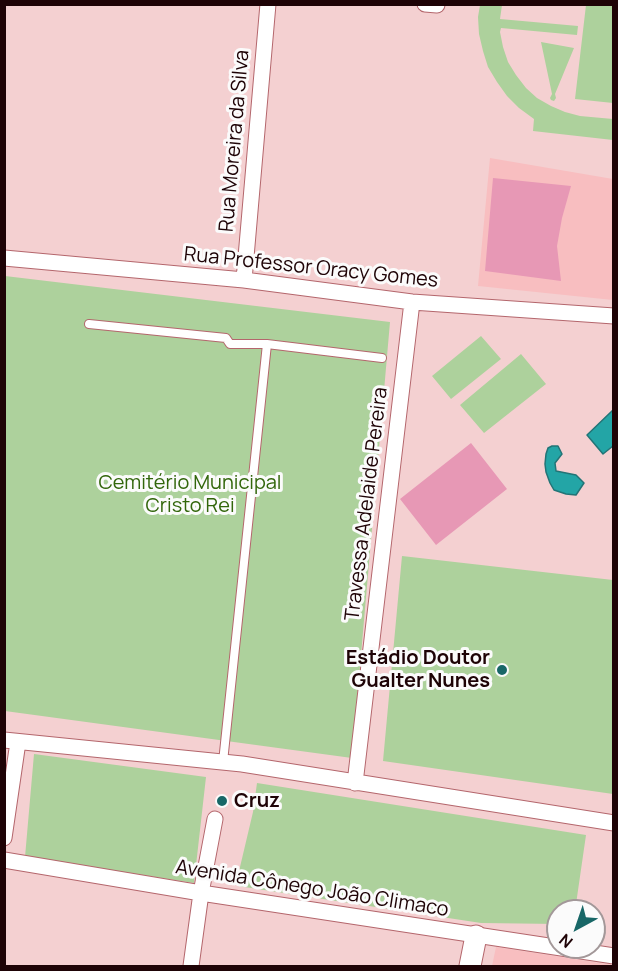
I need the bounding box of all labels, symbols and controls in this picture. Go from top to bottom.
street label: Rua Moreira da Silva [215,49,255,233]
street label: Rua Professor Oracy Gomes [183,243,439,293]
street label: Travessa Adelaide Pereira [341,386,393,622]
park label: Cemitério Municipal Cristo Rei [98,471,282,518]
place label: Estádio Doutor Gualter Nunes [346,646,490,693]
marker: Estádio Doutor Gualter Nunes [495,663,509,677]
place label: Cruz [234,789,280,813]
marker: Cruz [215,794,229,808]
street label: Avenida Cônego João Climaco [174,856,450,922]
north arrow [546,899,606,959]
text: N [554,929,577,953]

